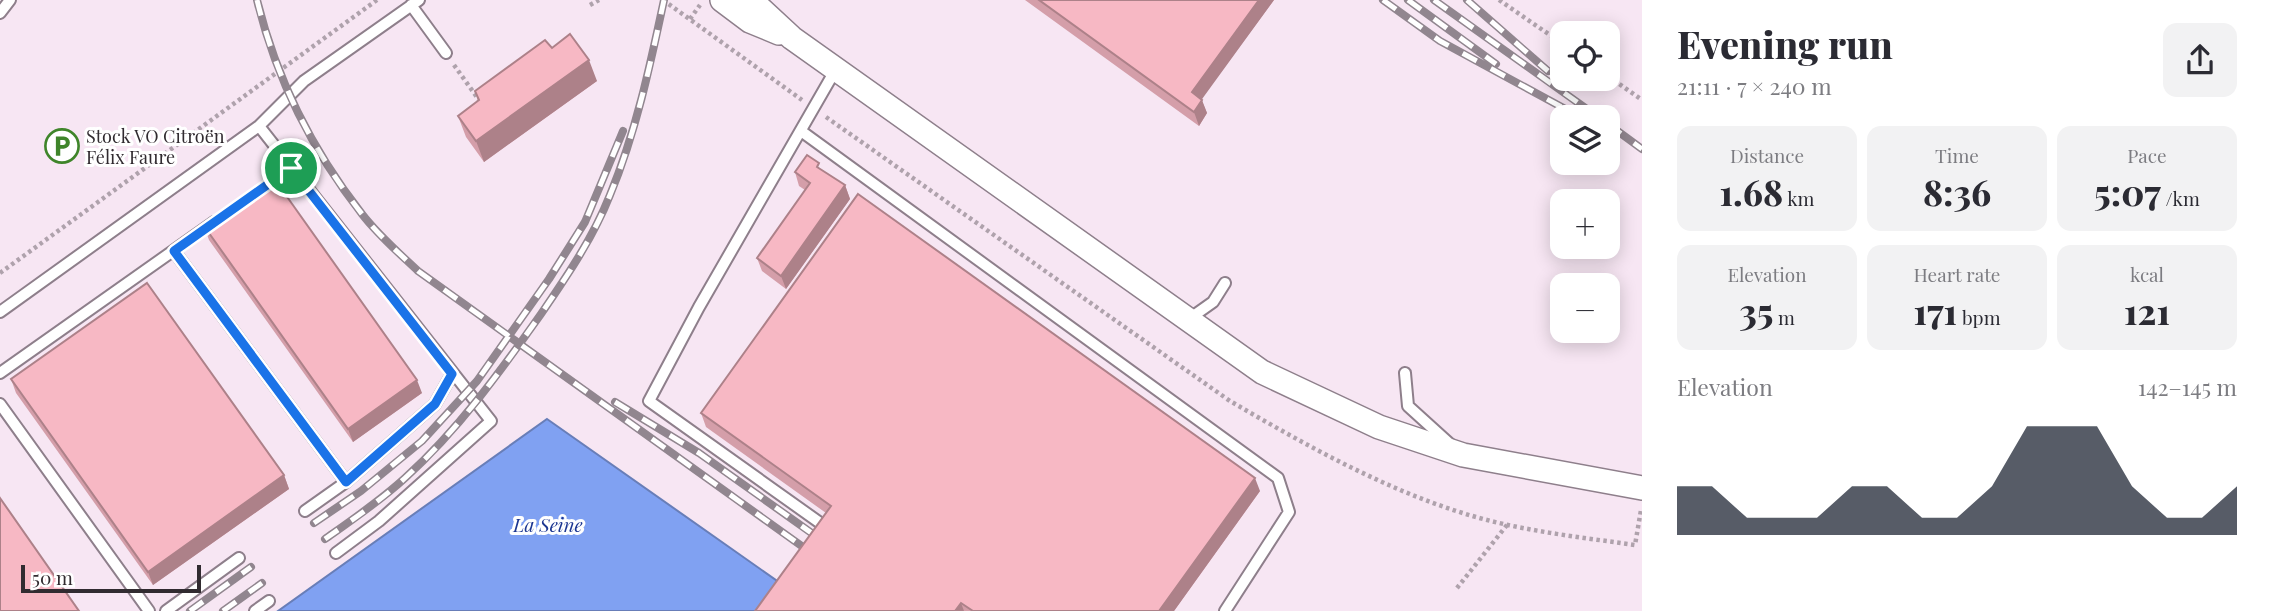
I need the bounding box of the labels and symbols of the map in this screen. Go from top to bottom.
place label: Stock VO Citroën Félix Faure [86,124,225,169]
parking icon: Stock VO Citroën Félix Faure [43,127,81,165]
pin [261,138,321,198]
water label: La Seine [512,511,583,537]
scale bar [21,562,201,594]

